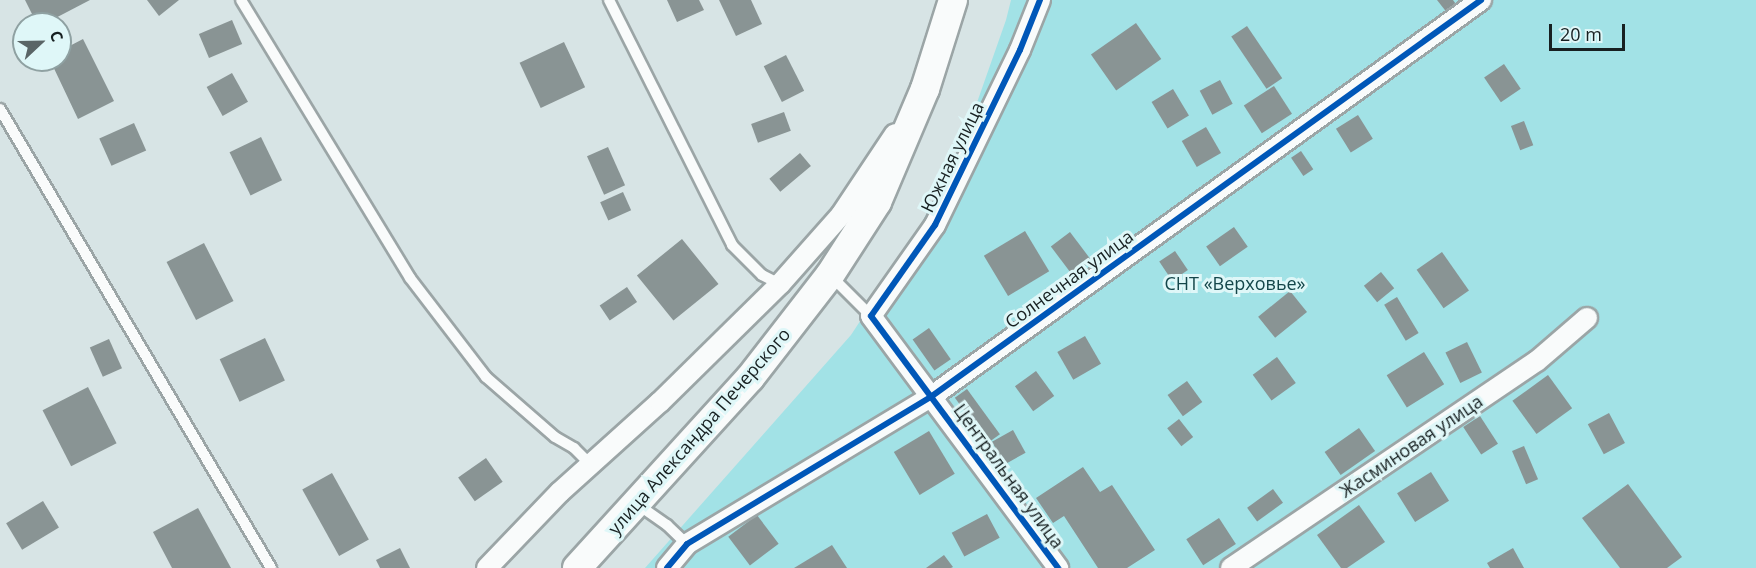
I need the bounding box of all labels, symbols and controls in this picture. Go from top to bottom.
north arrow [12,12,72,72]
scale bar [1552,12,1628,50]
text: 20 m [1560,22,1602,46]
text: С [45,27,69,45]
street label: Южная улица [916,98,988,216]
street label: Солнечная улица [1001,225,1137,333]
park label: СНТ «Верховье» [1164,272,1306,294]
street label: улица Александра Печерского [603,323,795,539]
street label: Жасминовая улица [1335,390,1487,502]
street label: Центральная улица [949,400,1069,552]

